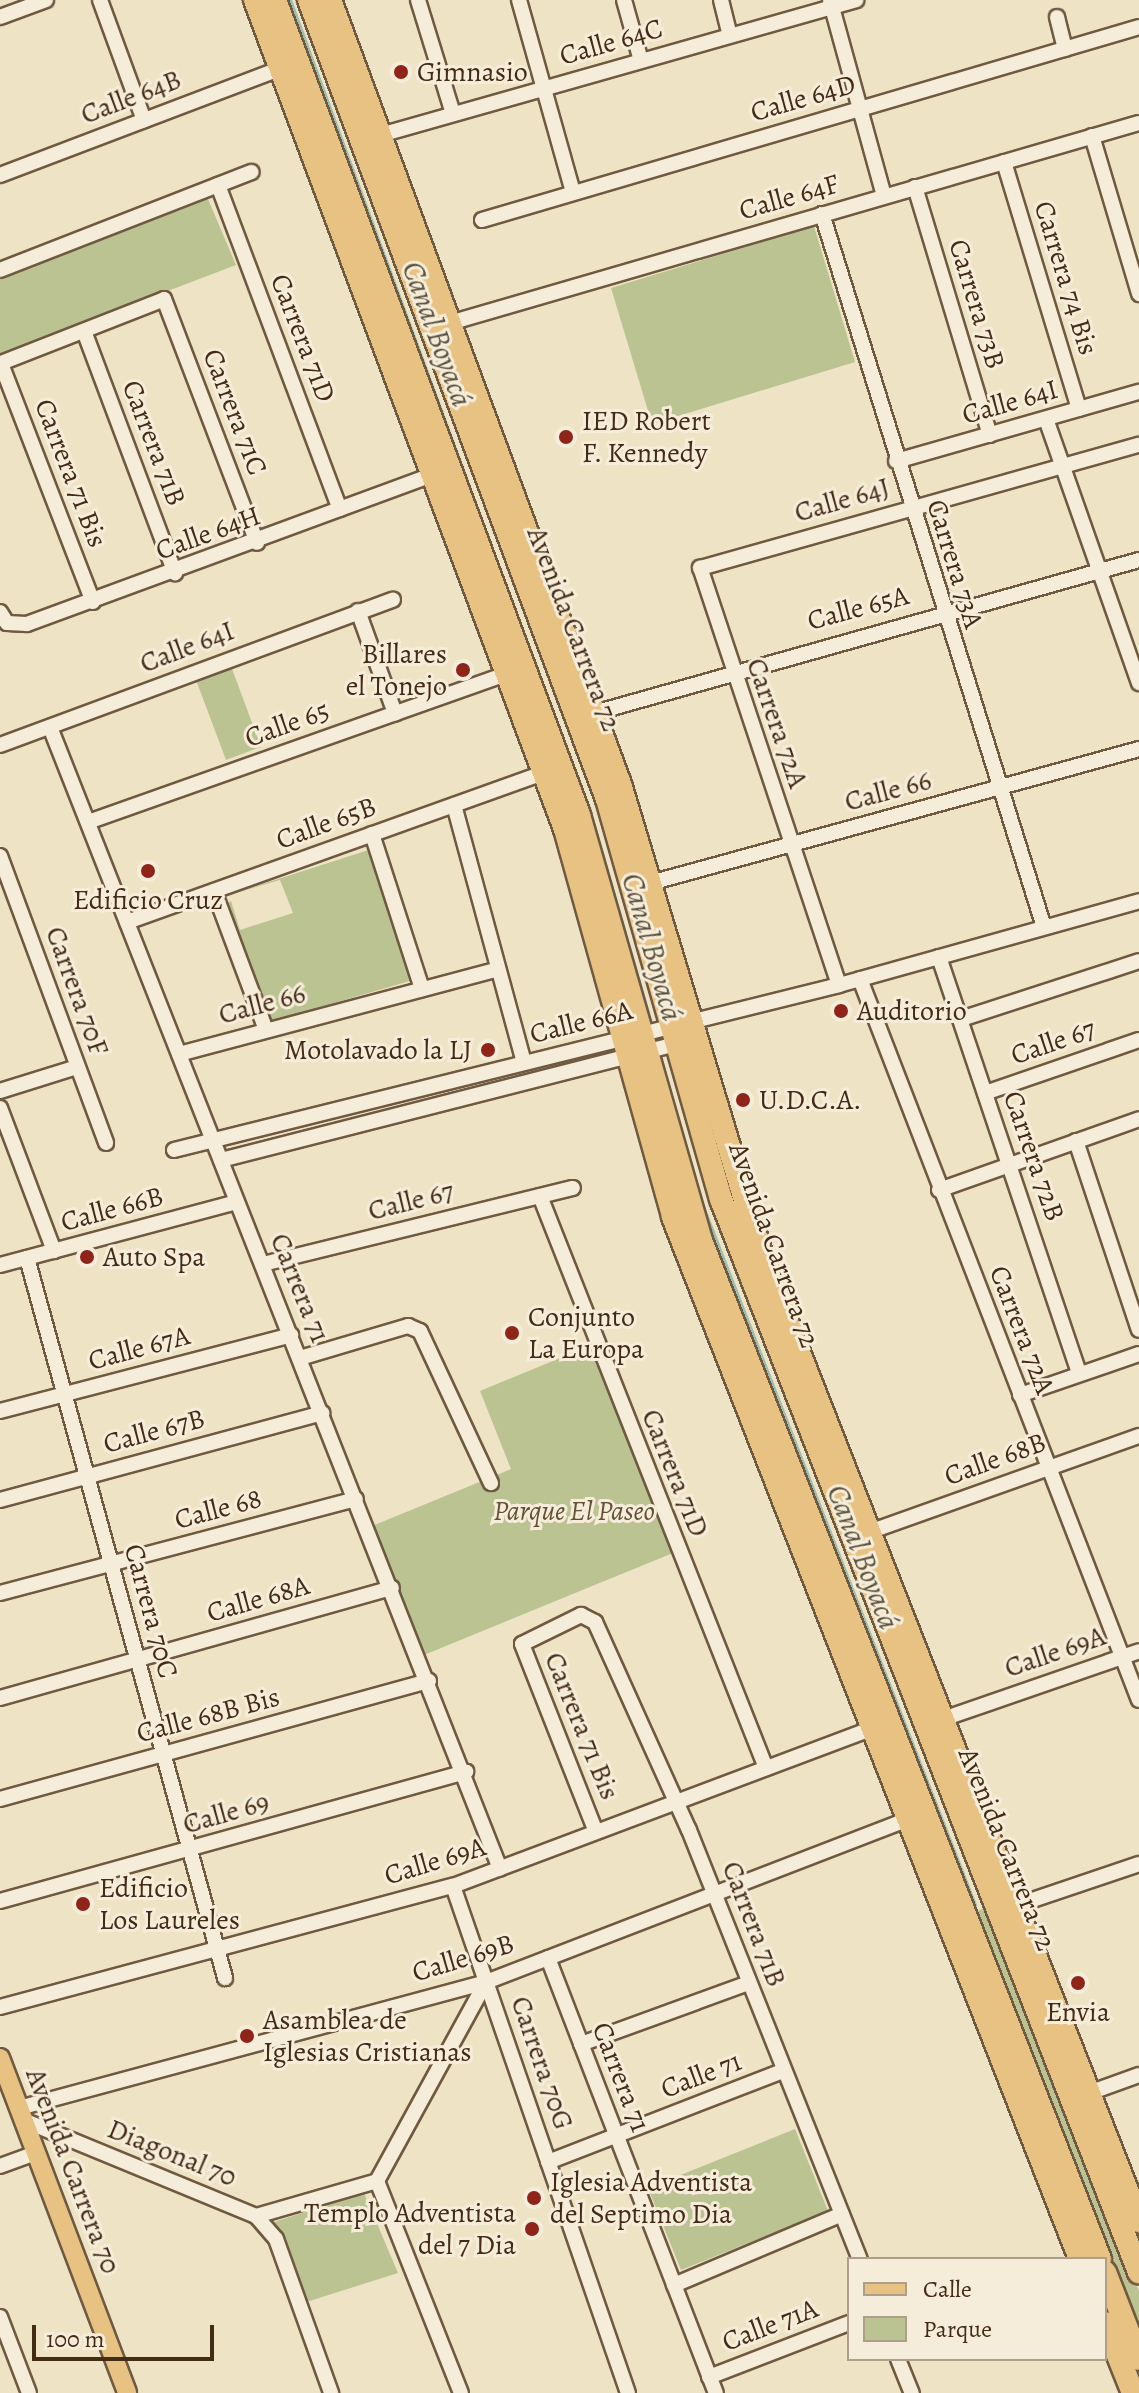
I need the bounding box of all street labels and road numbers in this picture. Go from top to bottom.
street label: Calle 64C [556,11,666,73]
street label: Calle 64B [76,63,186,131]
street label: Calle 64D [747,67,859,129]
street label: Calle 64F [735,167,843,227]
street label: Carrera 74 Bis [1027,197,1105,359]
street label: Carrera 73B [941,235,1013,373]
street label: Carrera 71D [263,269,343,407]
street label: Carrera 71C [196,344,274,480]
street label: Calle 64I [958,372,1062,432]
street label: Carrera 71B [115,376,193,510]
street label: Carrera 71 Bis [27,394,115,552]
street label: Calle 64J [791,470,893,530]
street label: Carrera 73A [919,495,991,633]
street label: Calle 64H [151,499,265,567]
street label: Avenida Carrera 72 [520,522,628,736]
street label: Calle 65A [804,578,912,638]
street label: Calle 64I [135,614,239,680]
street label: Carrera 72A [739,654,815,792]
street label: Calle 65 [240,693,334,755]
street label: Calle 66 [841,763,935,819]
street label: Calle 65B [271,789,381,857]
street label: Carrera 70F [38,922,116,1060]
street label: Calle 66 [215,976,309,1032]
street label: Calle 66A [526,993,636,1051]
street label: Calle 67 [1006,1012,1100,1072]
street label: Carrera 72B [996,1087,1072,1225]
street label: Avenida Carrera 72 [721,1138,827,1352]
street label: Calle 67 [365,1174,457,1228]
street label: Calle 66B [57,1179,167,1239]
street label: Carrera 71 [263,1229,337,1347]
street label: Carrera 72A [982,1261,1062,1399]
street label: Calle 67A [85,1318,193,1378]
street label: Calle 67B [100,1401,208,1461]
street label: Carrera 71D [634,1404,716,1542]
street label: Calle 68B [940,1425,1050,1493]
street label: Calle 68 [171,1481,265,1537]
street label: Carrera 70C [117,1540,185,1682]
street label: Calle 68A [203,1568,313,1630]
street label: Calle 69A [1000,1619,1110,1685]
street label: Carrera 71 Bis [537,1647,627,1805]
street label: Calle 68B Bis [133,1680,283,1750]
street label: Avenida Carrera 72 [951,1743,1063,1955]
street label: Calle 69 [179,1785,273,1841]
street label: Calle 69A [380,1830,490,1892]
street label: Carrera 71B [715,1857,793,1991]
street label: Calle 69B [408,1927,518,1989]
street label: Carrera 70G [504,1992,580,2134]
street label: Carrera 71 [585,2017,657,2137]
street label: Calle 71 [656,2044,746,2106]
street label: Avenida Carrera 70 [18,2064,128,2278]
street label: Diagonal 70 [103,2112,241,2194]
street label: Calle 71A [717,2291,823,2359]

